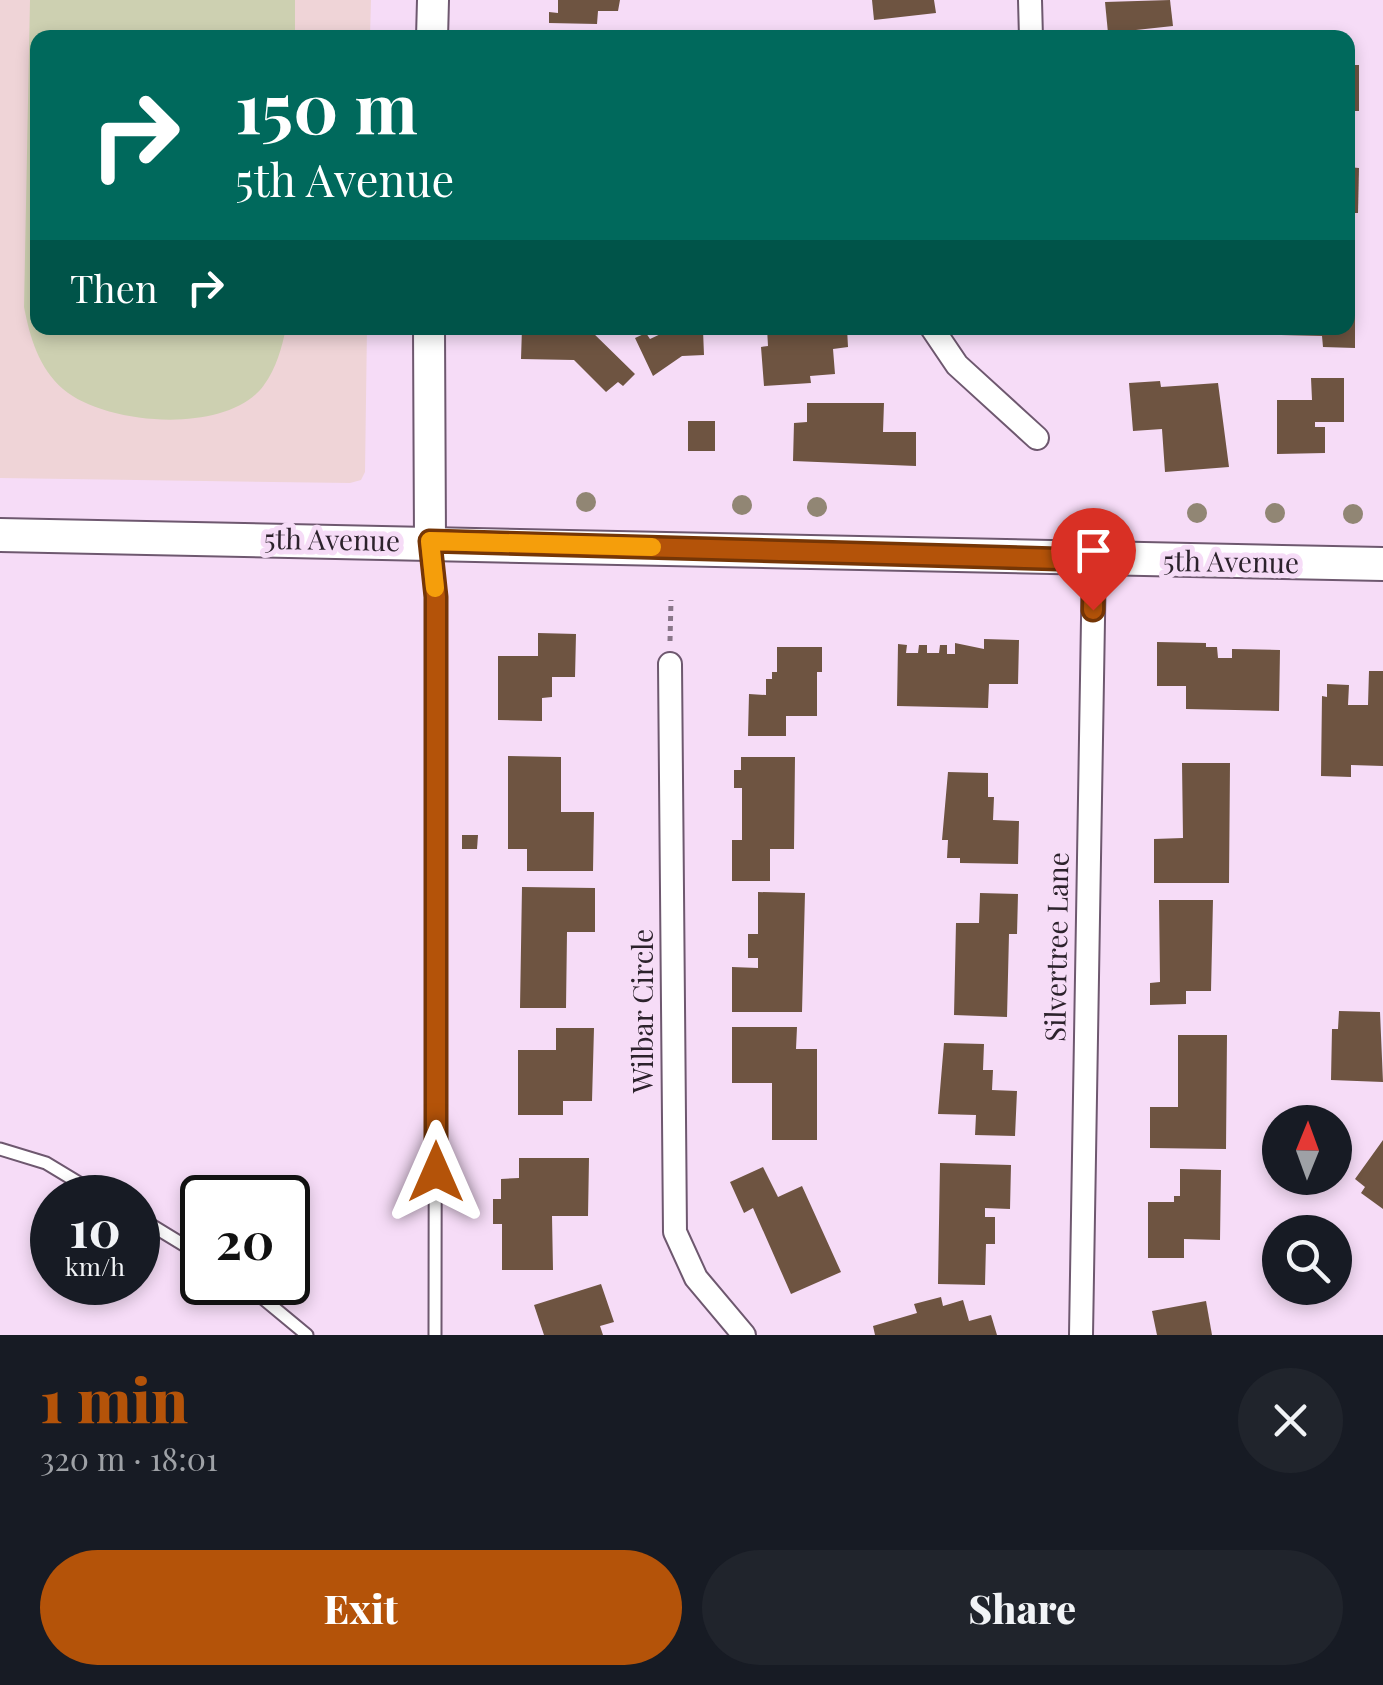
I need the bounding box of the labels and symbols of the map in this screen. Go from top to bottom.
pin [1051,508,1136,611]
street label: 5th Avenue [264,519,401,558]
street label: 5th Avenue [1163,541,1300,580]
street label: Silvertree Lane [1035,852,1076,1042]
street label: Wilbar Circle [623,929,660,1094]
north arrow [1262,1105,1352,1195]
position arrow [384,1120,488,1224]
speed limit sign: 20 [180,1175,310,1305]

